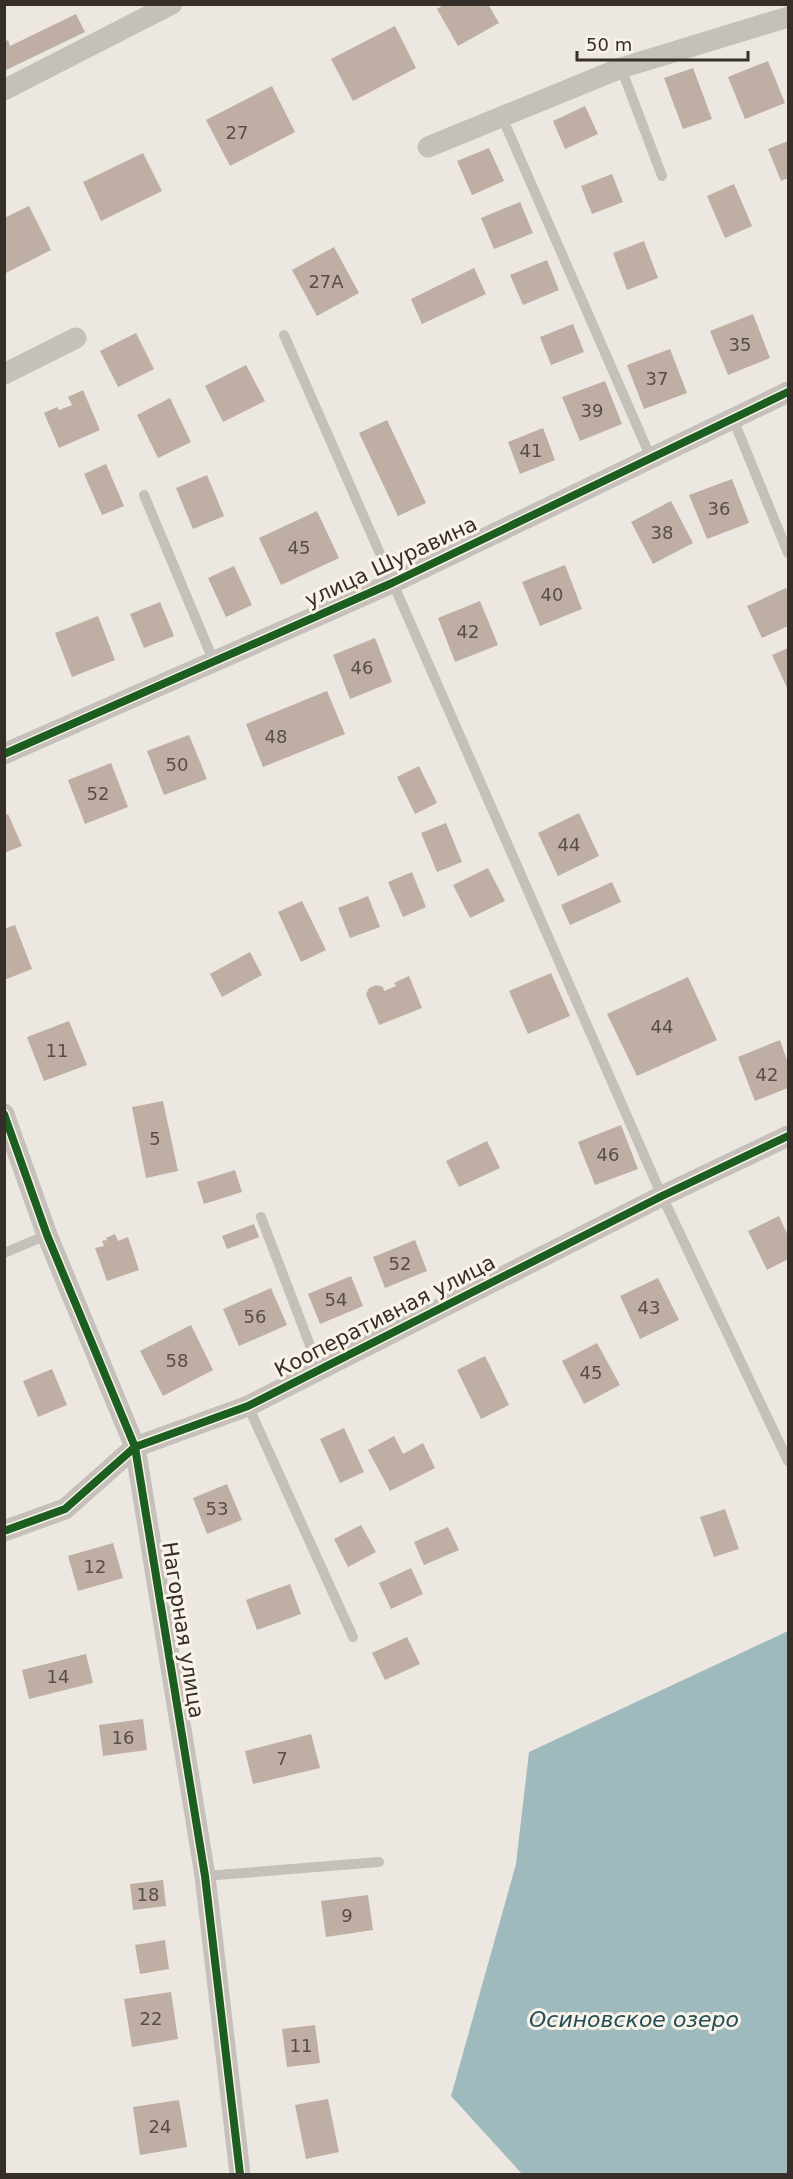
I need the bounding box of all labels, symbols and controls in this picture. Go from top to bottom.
scale bar [577,24,748,62]
text: 50 m [586,34,632,55]
house number: 27 [226,122,248,143]
house number: 27А [308,271,344,292]
house number: 35 [729,334,751,355]
house number: 37 [646,368,668,389]
house number: 39 [581,400,603,421]
house number: 41 [520,440,542,461]
house number: 36 [708,498,730,519]
street label: улица Шуравина [301,512,481,612]
house number: 38 [651,522,673,543]
house number: 45 [288,537,310,558]
house number: 40 [541,584,563,605]
house number: 42 [457,621,479,642]
house number: 46 [351,657,373,678]
house number: 48 [265,726,287,747]
house number: 50 [166,754,188,775]
house number: 52 [87,783,109,804]
house number: 44 [558,834,580,855]
house number: 44 [651,1016,673,1037]
house number: 11 [46,1040,68,1061]
house number: 42 [756,1064,778,1085]
house number: 5 [149,1128,161,1149]
house number: 46 [597,1144,619,1165]
street label: Кооперативная улица [271,1250,499,1382]
house number: 52 [389,1253,411,1274]
house number: 54 [325,1289,347,1310]
house number: 43 [638,1297,660,1318]
house number: 56 [244,1306,266,1327]
house number: 58 [166,1350,188,1371]
house number: 45 [580,1362,602,1383]
house number: 53 [206,1498,228,1519]
street label: Нагорная улица [157,1540,209,1720]
house number: 12 [84,1556,106,1577]
house number: 14 [47,1666,69,1687]
house number: 16 [112,1727,134,1748]
house number: 7 [276,1748,288,1769]
house number: 18 [137,1884,159,1905]
house number: 9 [341,1905,353,1926]
water label: Осиновское озеро [529,2007,739,2032]
house number: 22 [140,2008,162,2029]
house number: 11 [290,2035,312,2056]
house number: 24 [149,2116,171,2137]

